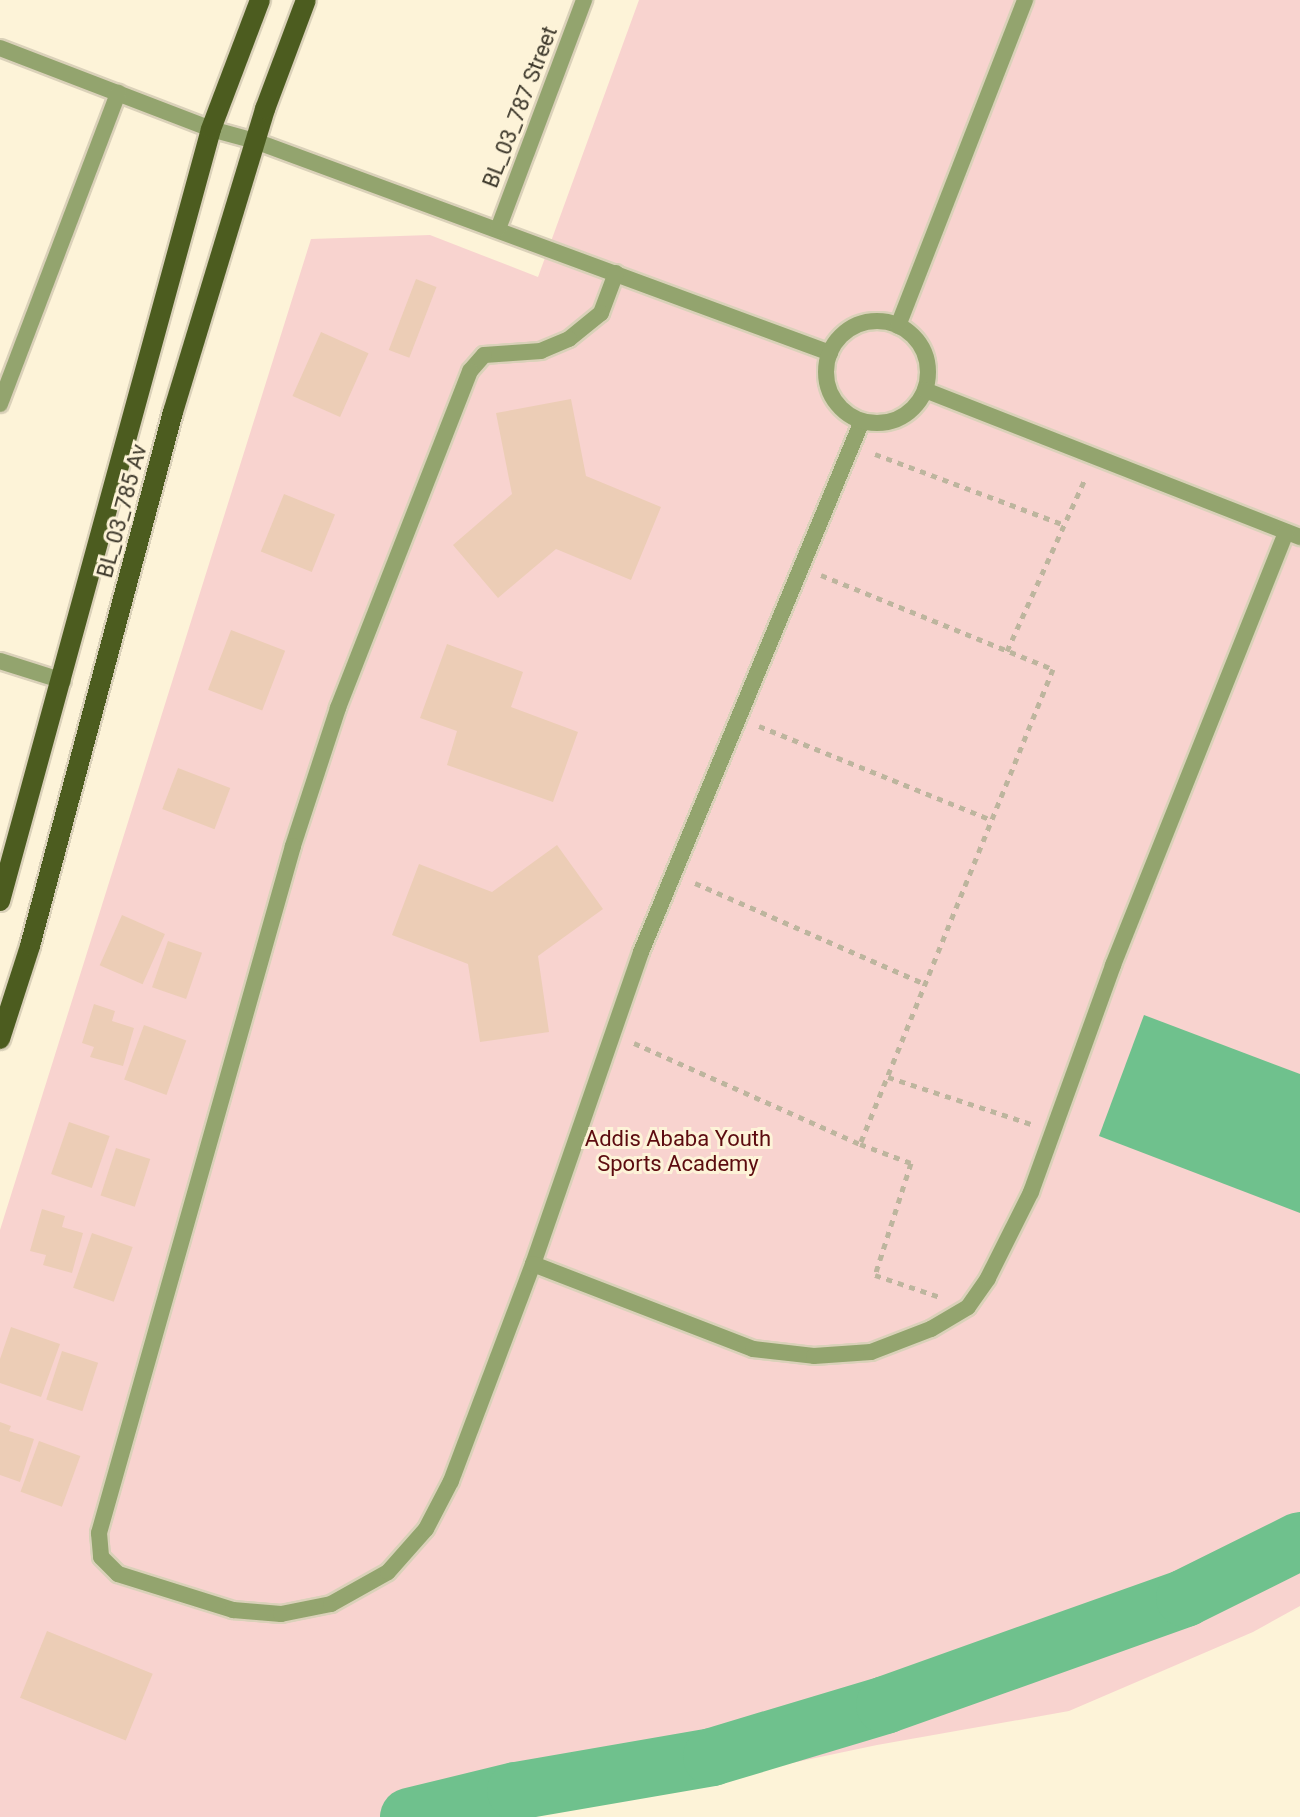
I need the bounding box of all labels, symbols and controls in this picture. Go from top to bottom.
street label: BL_03_787 Street [477,23,563,191]
street label: BL_03_785 Av [92,441,152,581]
park label: Addis Ababa Youth Sports Academy [585,1125,771,1176]

